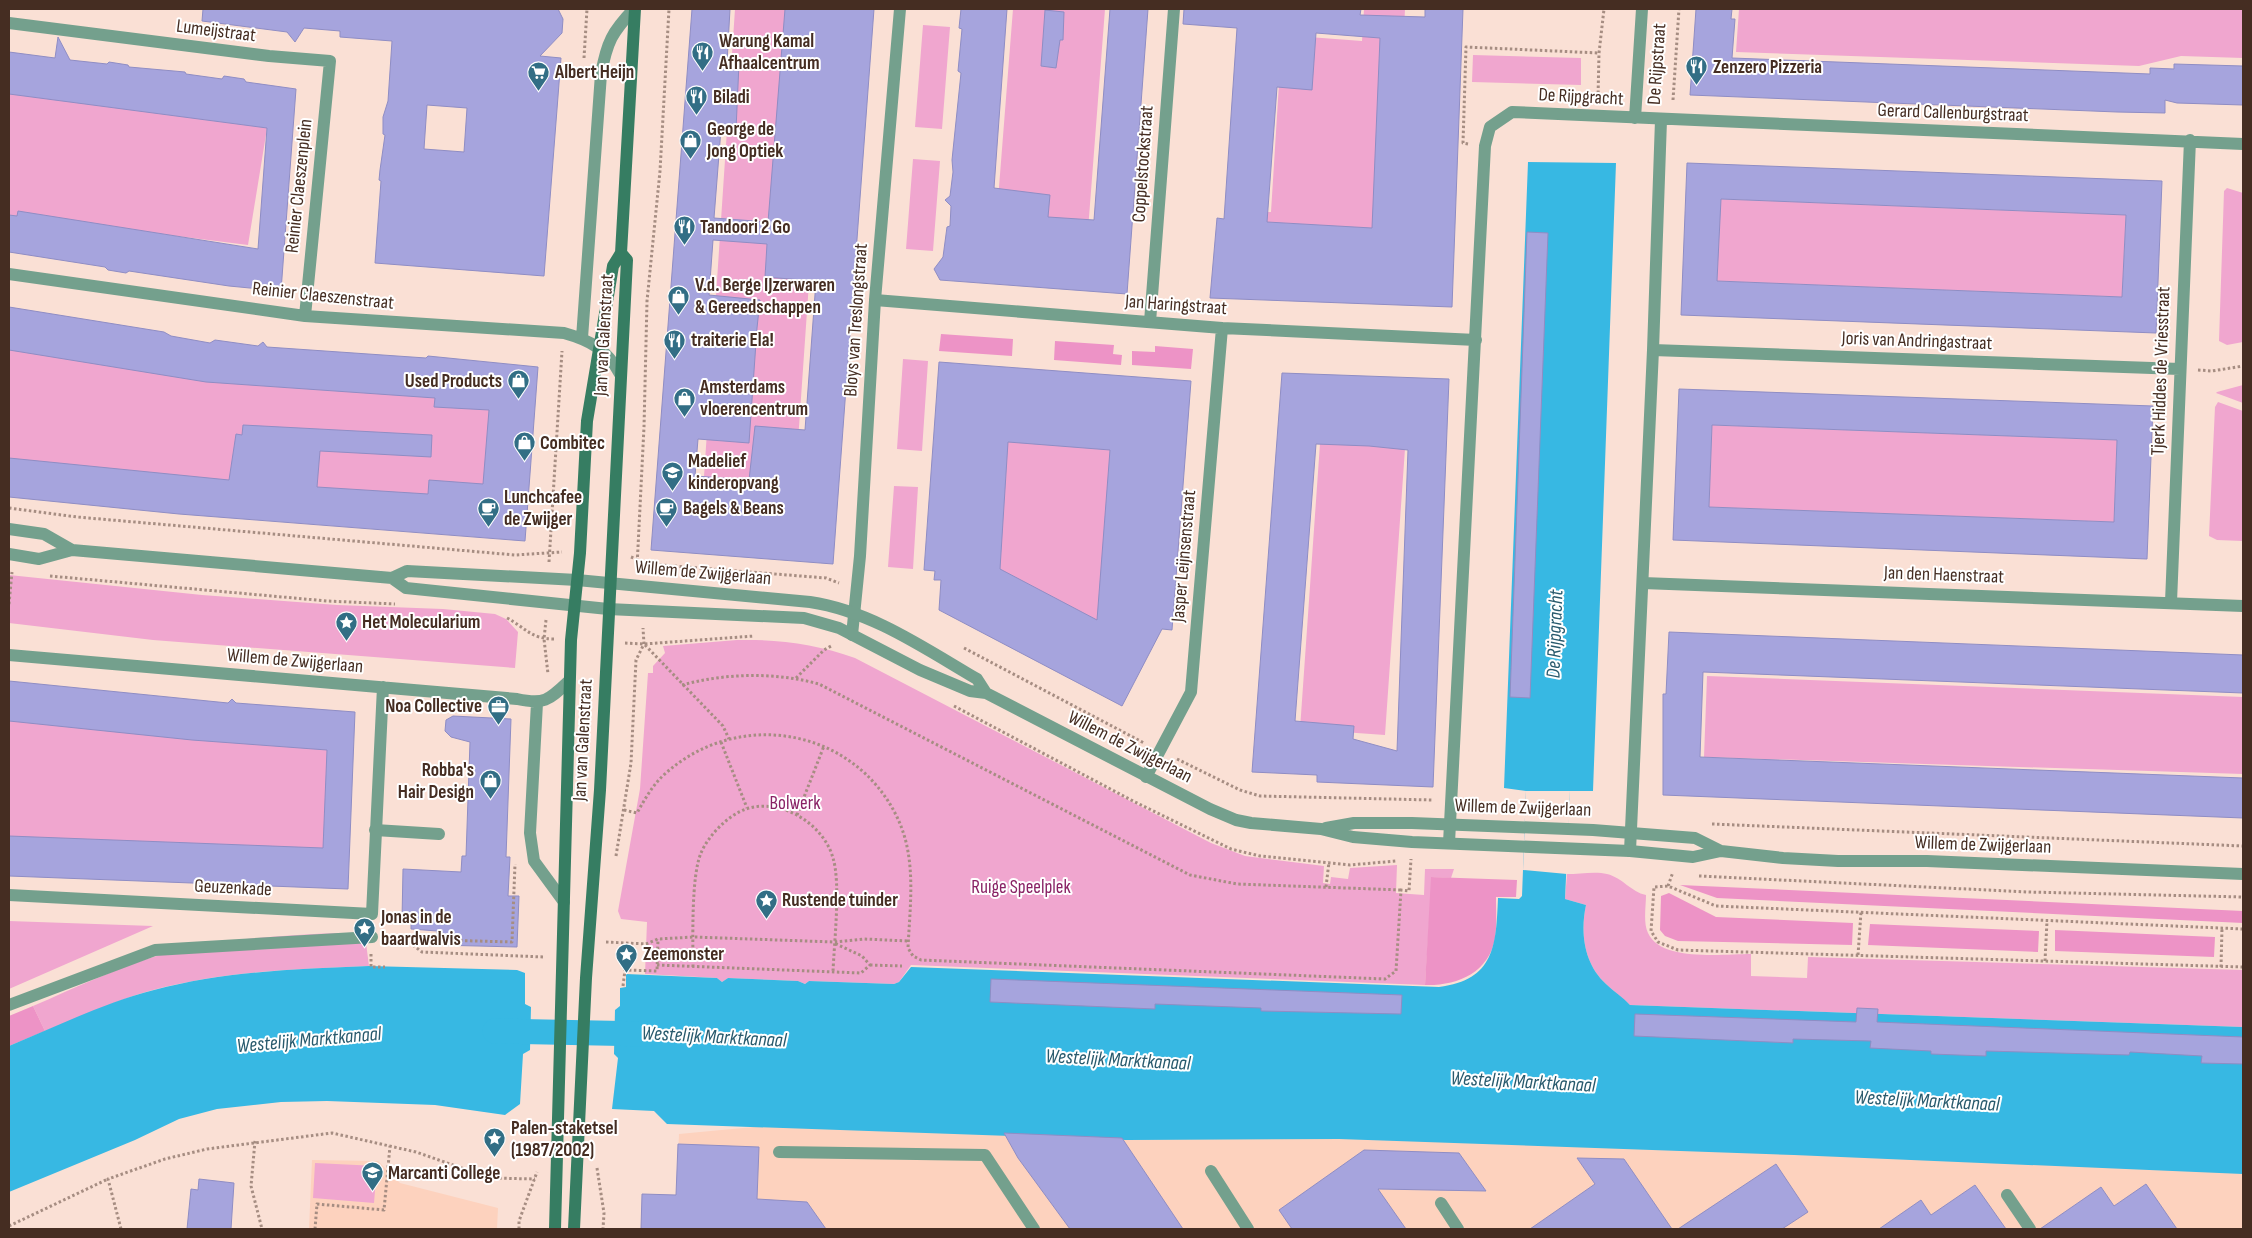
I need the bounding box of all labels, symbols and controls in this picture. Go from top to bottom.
street label: Lumeijstraat [175,15,257,47]
street label: De Rijpstraat [1643,22,1671,106]
place label: Warung Kamal Afhaalcentrum [718,30,820,75]
restaurant icon: Warung Kamal Afhaalcentrum [691,40,715,71]
restaurant icon: Zenzero Pizzeria [1685,55,1709,86]
place label: Zenzero Pizzeria [1713,56,1822,79]
supermarket icon: Albert Heijn [527,60,551,91]
place label: Albert Heijn [554,61,634,84]
street label: De Rijpgracht [1538,83,1624,111]
restaurant icon: Biladi [685,85,709,116]
place label: Biladi [713,86,750,109]
street label: Gerard Callenburgstraat [1877,99,2029,127]
street label: Coppelstockstraat [1127,105,1159,223]
street label: Reinier Claeszenplein [281,118,317,254]
place label: George de Jong Optiek [706,118,783,163]
shop icon: George de Jong Optiek [679,128,703,159]
restaurant icon: Tandoori 2 Go [672,215,696,246]
place label: Tandoori 2 Go [700,216,790,239]
street label: Bloys van Treslongstraat [839,242,873,397]
street label: Jan van Galenstraat [589,273,619,398]
place label: V.d. Berge IJzerwaren & Gereedschappen [695,274,835,319]
street label: Reinier Claeszenstraat [251,277,395,315]
shop icon: V.d. Berge IJzerwaren & Gereedschappen [667,284,691,315]
street label: Tjerk Hiddes de Vriesstraat [2147,286,2175,456]
street label: Jan Haringstraat [1123,290,1228,320]
street label: Joris van Andringastraat [1840,327,1993,355]
restaurant icon: traiterie Ela! [663,328,687,359]
place label: traiterie Ela! [691,329,774,352]
shop icon: Used Products [506,369,530,400]
place label: Used Products [405,370,502,393]
place label: Amsterdams vloerencentrum [699,376,808,421]
shop icon: Amsterdams vloerencentrum [672,386,696,417]
shop icon: Combitec [512,431,536,462]
place label: Combitec [540,432,605,455]
place label: Madelief kinderopvang [688,450,779,495]
school or university icon: Madelief kinderopvang [660,460,684,491]
place label: Lunchcafee de Zwijger [504,486,582,531]
street label: Jasper Leijnsenstraat [1167,489,1201,624]
cafe icon: Lunchcafee de Zwijger [476,496,500,527]
cafe icon: Bagels & Beans [655,496,679,527]
place label: Bagels & Beans [683,497,784,520]
street label: Willem de Zwijgerlaan [634,556,772,590]
street label: Jan den Haenstraat [1883,561,2005,589]
water label: De Rijpgracht [1541,588,1569,679]
place icon: Het Molecularium [334,610,358,641]
place label: Het Molecularium [362,611,480,634]
street label: Willem de Zwijgerlaan [226,644,364,678]
street label: Jan van Galenstraat [568,678,598,803]
office icon: Noa Collective [486,694,510,725]
place label: Noa Collective [385,695,482,718]
street label: Willem de Zwijgerlaan [1064,706,1196,788]
place label: Robba's Hair Design [398,759,474,804]
shop icon: Robba's Hair Design [478,769,502,800]
park label: Bolwerk [770,792,821,815]
street label: Willem de Zwijgerlaan [1454,794,1592,822]
street label: Willem de Zwijgerlaan [1914,831,2052,859]
street label: Geuzenkade [194,874,272,902]
park label: Ruige Speelplek [971,876,1071,899]
place icon: Rustende tuinder [754,888,778,919]
place label: Rustende tuinder [782,889,898,912]
place label: Jonas in de baardwalvis [380,906,461,951]
place icon: Jonas in de baardwalvis [353,916,377,947]
place icon: Zeemonster [615,942,639,973]
place label: Zeemonster [643,943,724,966]
water label: Westelijk Marktkanaal [641,1021,788,1053]
water label: Westelijk Marktkanaal [236,1022,384,1058]
water label: Westelijk Marktkanaal [1045,1044,1192,1076]
water label: Westelijk Marktkanaal [1450,1066,1597,1098]
water label: Westelijk Marktkanaal [1854,1085,2001,1117]
place label: Palen-staketsel (1987/2002) [511,1117,618,1162]
place icon: Palen-staketsel (1987/2002) [483,1127,507,1158]
school or university icon: Marcanti College [360,1161,384,1192]
place label: Marcanti College [388,1162,500,1185]

